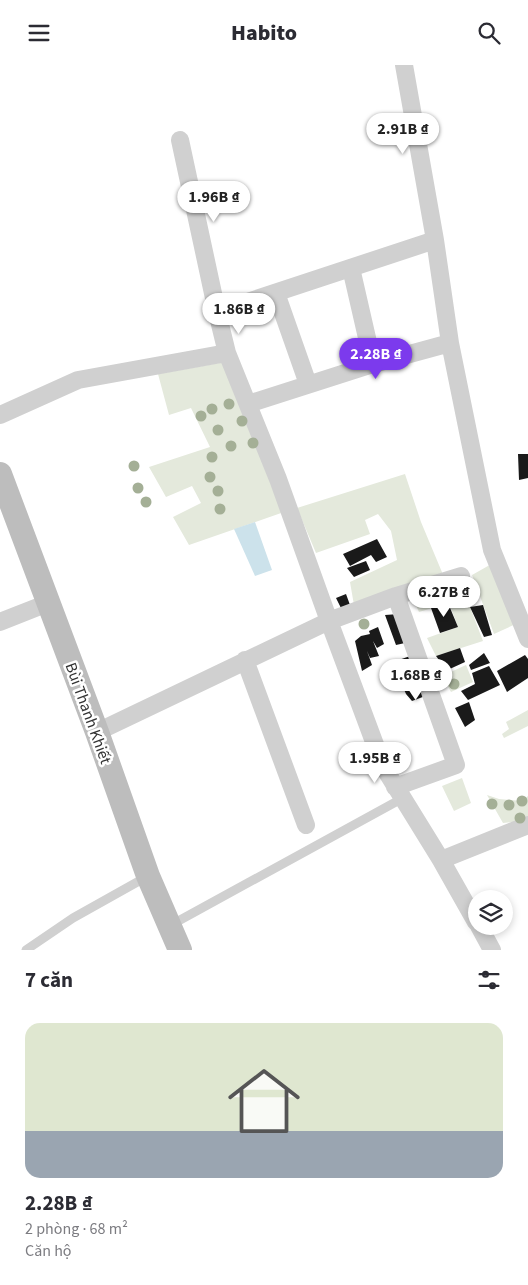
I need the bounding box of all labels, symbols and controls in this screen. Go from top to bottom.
text: Habito [231,17,297,49]
icon: menu [25,19,53,47]
icon: search [475,19,503,47]
pin: 2.91B ₫ [357,113,449,155]
text: 2.91B ₫ [377,118,429,140]
pin: 1.96B ₫ [168,181,260,223]
text: 1.96B ₫ [188,186,240,208]
pin: 1.86B ₫ [193,293,285,335]
text: 1.86B ₫ [213,298,265,320]
pin: 2.28B ₫ [330,337,422,380]
text: 2.28B ₫ [350,343,402,365]
pin: 6.27B ₫ [398,575,490,618]
text: 6.27B ₫ [418,581,470,603]
pin: 1.68B ₫ [370,659,462,701]
street label: Bùi Thanh Khiết [60,660,117,768]
text: 1.68B ₫ [390,664,442,686]
pin: 1.95B ₫ [329,741,421,784]
text: 1.95B ₫ [349,747,401,769]
map controls [468,890,513,935]
button: layers [468,890,513,935]
text: 7 căn [25,965,73,995]
icon: filters [475,966,503,994]
icon: home [219,1056,309,1146]
text: 2.28B ₫ [25,1188,93,1218]
text: 2 phòng · 68 m² [25,1218,128,1240]
text: Căn hộ [25,1240,72,1262]

